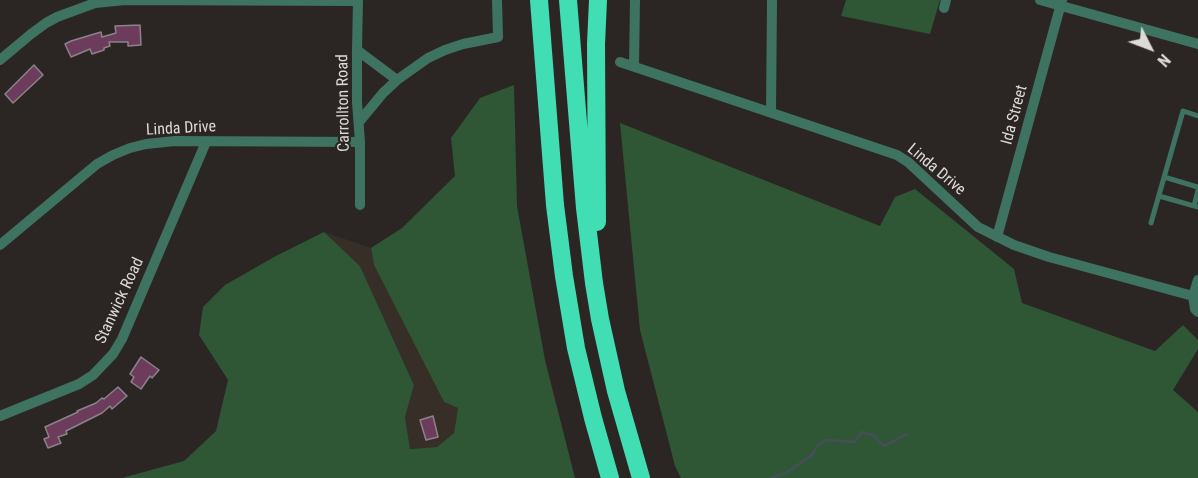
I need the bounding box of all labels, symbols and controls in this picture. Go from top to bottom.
north arrow [1120,18,1180,78]
text: N [1153,50,1174,70]
street label: Carrollton Road [334,54,354,152]
street label: Ida Street [998,83,1032,147]
street label: Linda Drive [145,118,217,140]
street label: Linda Drive [903,140,969,200]
street label: Stanwick Road [92,255,148,347]

